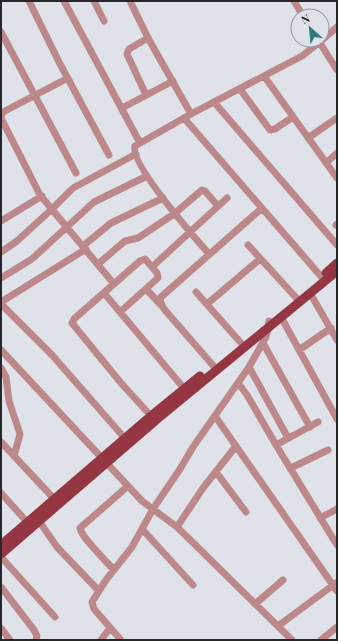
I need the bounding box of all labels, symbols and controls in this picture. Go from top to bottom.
north arrow [290,8,330,48]
text: N [298,10,312,27]

